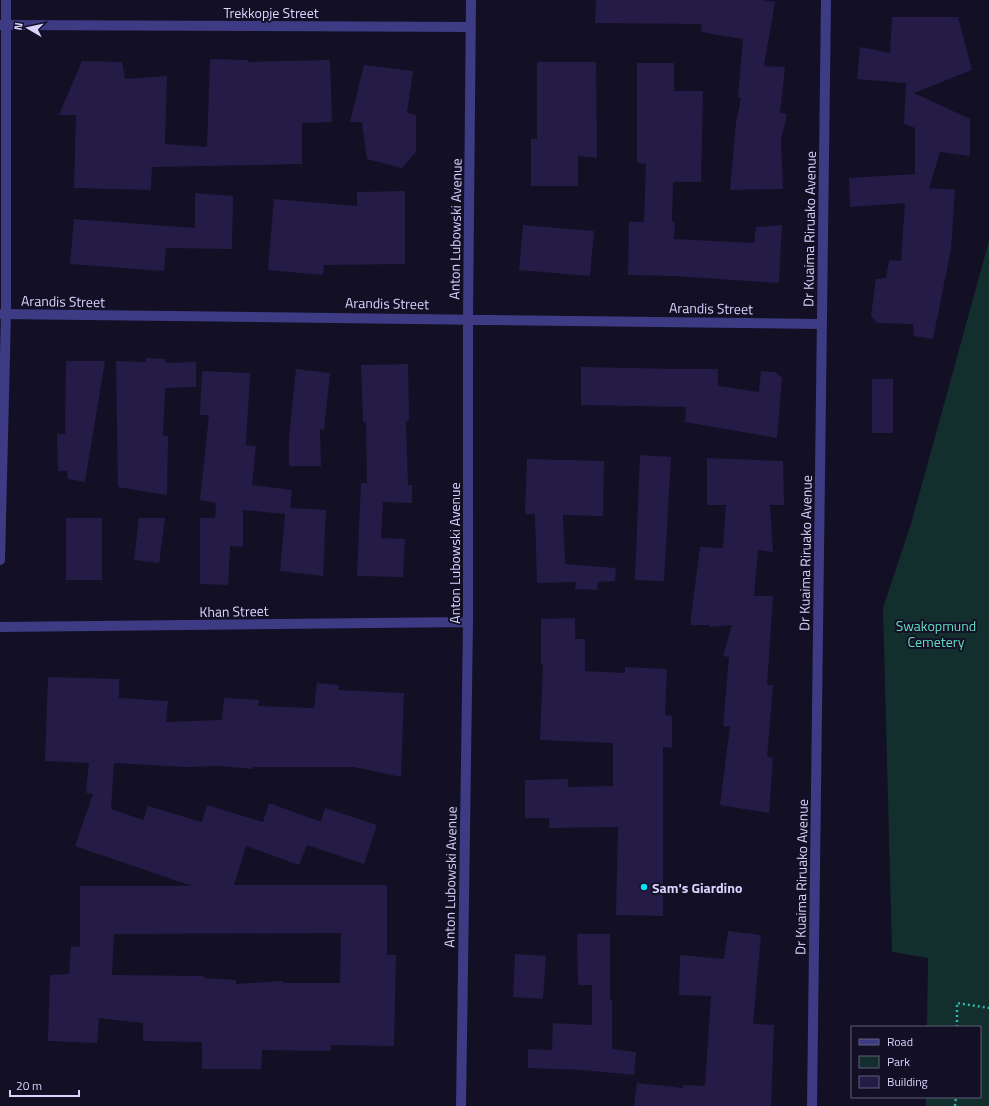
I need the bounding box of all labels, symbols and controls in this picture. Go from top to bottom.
street label: Trekkopje Street [223,2,319,23]
north arrow [8,8,48,48]
text: N [10,21,27,31]
street label: Dr Kuaima Riruako Avenue [797,151,821,307]
street label: Anton Lubowski Avenue [443,158,467,300]
street label: Arandis Street [21,290,105,312]
street label: Arandis Street [345,292,429,314]
street label: Arandis Street [669,297,753,319]
street label: Dr Kuaima Riruako Avenue [793,475,817,631]
street label: Anton Lubowski Avenue [444,482,465,624]
street label: Khan Street [199,600,269,622]
park label: Swakopmund Cemetery [896,615,976,652]
street label: Dr Kuaima Riruako Avenue [789,799,813,955]
street label: Anton Lubowski Avenue [438,806,462,948]
place label: Sam's Giardino [652,877,742,898]
marker: Sam's Giardino [639,882,649,892]
legend [851,1026,981,1098]
text: Road [887,1032,913,1051]
text: Park [887,1052,910,1071]
scale bar [10,1072,79,1098]
text: Building [887,1072,928,1091]
text: 20 m [16,1076,42,1095]

